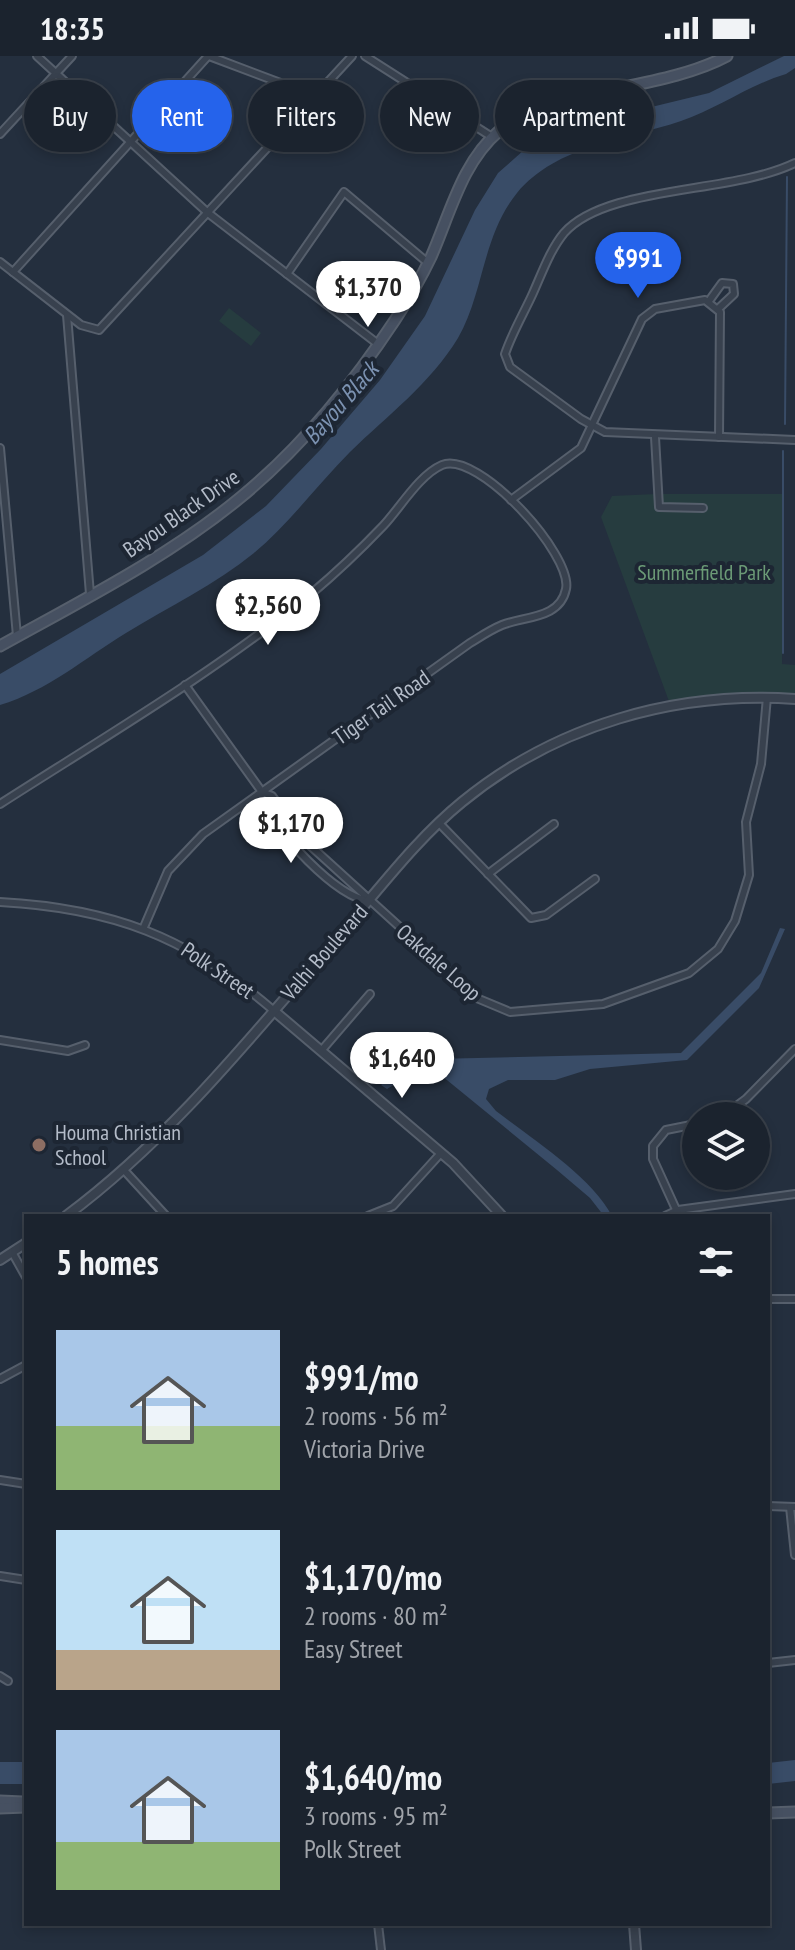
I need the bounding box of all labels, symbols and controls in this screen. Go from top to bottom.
text: 18:35 [40,9,105,48]
chip: Buy [24,80,116,152]
chip: Rent [132,80,232,152]
chip: Filters [248,80,364,152]
chip: New [380,80,479,152]
chip: Apartment [495,80,654,152]
pin: $991 [591,232,685,300]
text: $991 [613,241,663,274]
pin: $1,370 [303,261,433,329]
text: $1,370 [334,270,402,303]
water label: Bayou Black [296,353,387,451]
street label: Bayou Black Drive [117,463,245,563]
park label: Summerfield Park [637,558,771,586]
pin: $2,560 [203,579,333,647]
text: $2,560 [234,588,302,621]
street label: Tiger Tail Road [327,663,435,751]
pin: $1,170 [226,797,356,865]
text: $1,170 [257,806,325,839]
street label: Valhi Boulevard [274,898,373,1007]
street label: Oakdale Loop [391,918,487,1006]
street label: Polk Street [176,935,260,1005]
pin: $1,640 [337,1032,467,1100]
text: $1,640 [368,1041,436,1074]
map controls [682,1102,770,1190]
button: layers [682,1102,770,1190]
place label: Houma Christian School [55,1118,181,1171]
marker: Houma Christian School [30,1136,48,1154]
text: 5 homes [56,1240,159,1284]
icon: filters [694,1240,738,1284]
text: $991/mo [304,1355,419,1399]
icon: home [120,1362,216,1458]
text: 2 rooms · 56 m² [304,1399,448,1432]
text: Victoria Drive [304,1432,425,1465]
text: $1,170/mo [304,1555,442,1599]
icon: home [120,1562,216,1658]
text: 2 rooms · 80 m² [304,1599,448,1632]
text: Easy Street [304,1632,403,1665]
text: $1,640/mo [304,1755,442,1799]
icon: home [120,1762,216,1858]
text: 3 rooms · 95 m² [304,1799,448,1832]
text: Polk Street [304,1832,401,1865]

